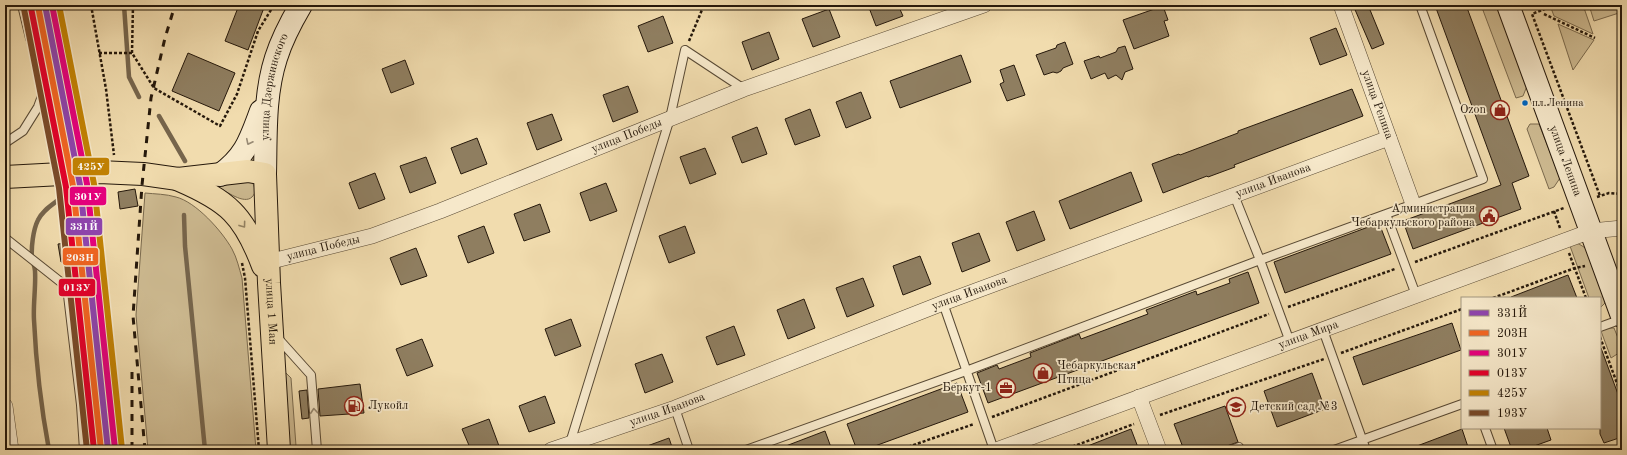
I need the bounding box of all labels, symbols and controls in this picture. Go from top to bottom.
street label: улица Дзержинского [260,32,291,141]
street label: улица Репина [1359,68,1395,141]
marker: пл.Ленина [1520,98,1530,108]
place label: пл.Ленина [1532,98,1584,109]
shop icon: Ozon [1489,99,1511,121]
place label: Ozon [1460,104,1487,116]
street label: улица Победы [590,116,664,156]
street label: улица Ленина [1547,124,1584,198]
one-way arrow [246,138,254,146]
line badge: 425У [72,157,110,176]
street label: улица Иванова [1234,161,1313,200]
text: 425У [77,162,105,173]
line badge: 301У [69,186,107,206]
text: 301У [74,192,102,203]
place label: Администрация Чебаркульского района [1351,203,1475,229]
public building icon: Администрация Чебаркульского района [1478,205,1500,227]
line badge: 331Й [65,217,103,236]
text: 331Й [70,220,98,233]
one-way arrow [238,220,245,227]
street label: улица Победы [286,233,361,263]
line badge: 203Н [62,247,99,266]
text: 203Н [66,253,94,264]
street label: улица Иванова [930,274,1009,313]
line badge: 013У [58,278,96,297]
street label: улица 1 Мая [263,278,279,345]
text: 013У [63,283,91,294]
legend [1461,297,1601,429]
text: 331Й [1497,305,1527,320]
street label: улица Мира [1277,318,1340,351]
text: 203Н [1497,328,1527,340]
text: 301У [1497,348,1527,360]
place label: Чебаркульская Птица [1057,360,1136,386]
shop icon: Чебаркульская Птица [1032,362,1054,384]
text: 013У [1497,368,1527,380]
office icon: Беркут-1 [995,377,1017,399]
place label: Беркут-1 [942,382,992,394]
text: 425У [1497,387,1527,400]
street label: улица Иванова [628,391,707,429]
fuel station icon: Лукойл [343,395,365,417]
school or university icon: Детский сад №3 [1225,396,1247,418]
place label: Лукойл [368,400,408,412]
place label: Детский сад №3 [1250,401,1338,413]
one-way arrow [309,408,318,414]
text: 193У [1497,408,1527,420]

